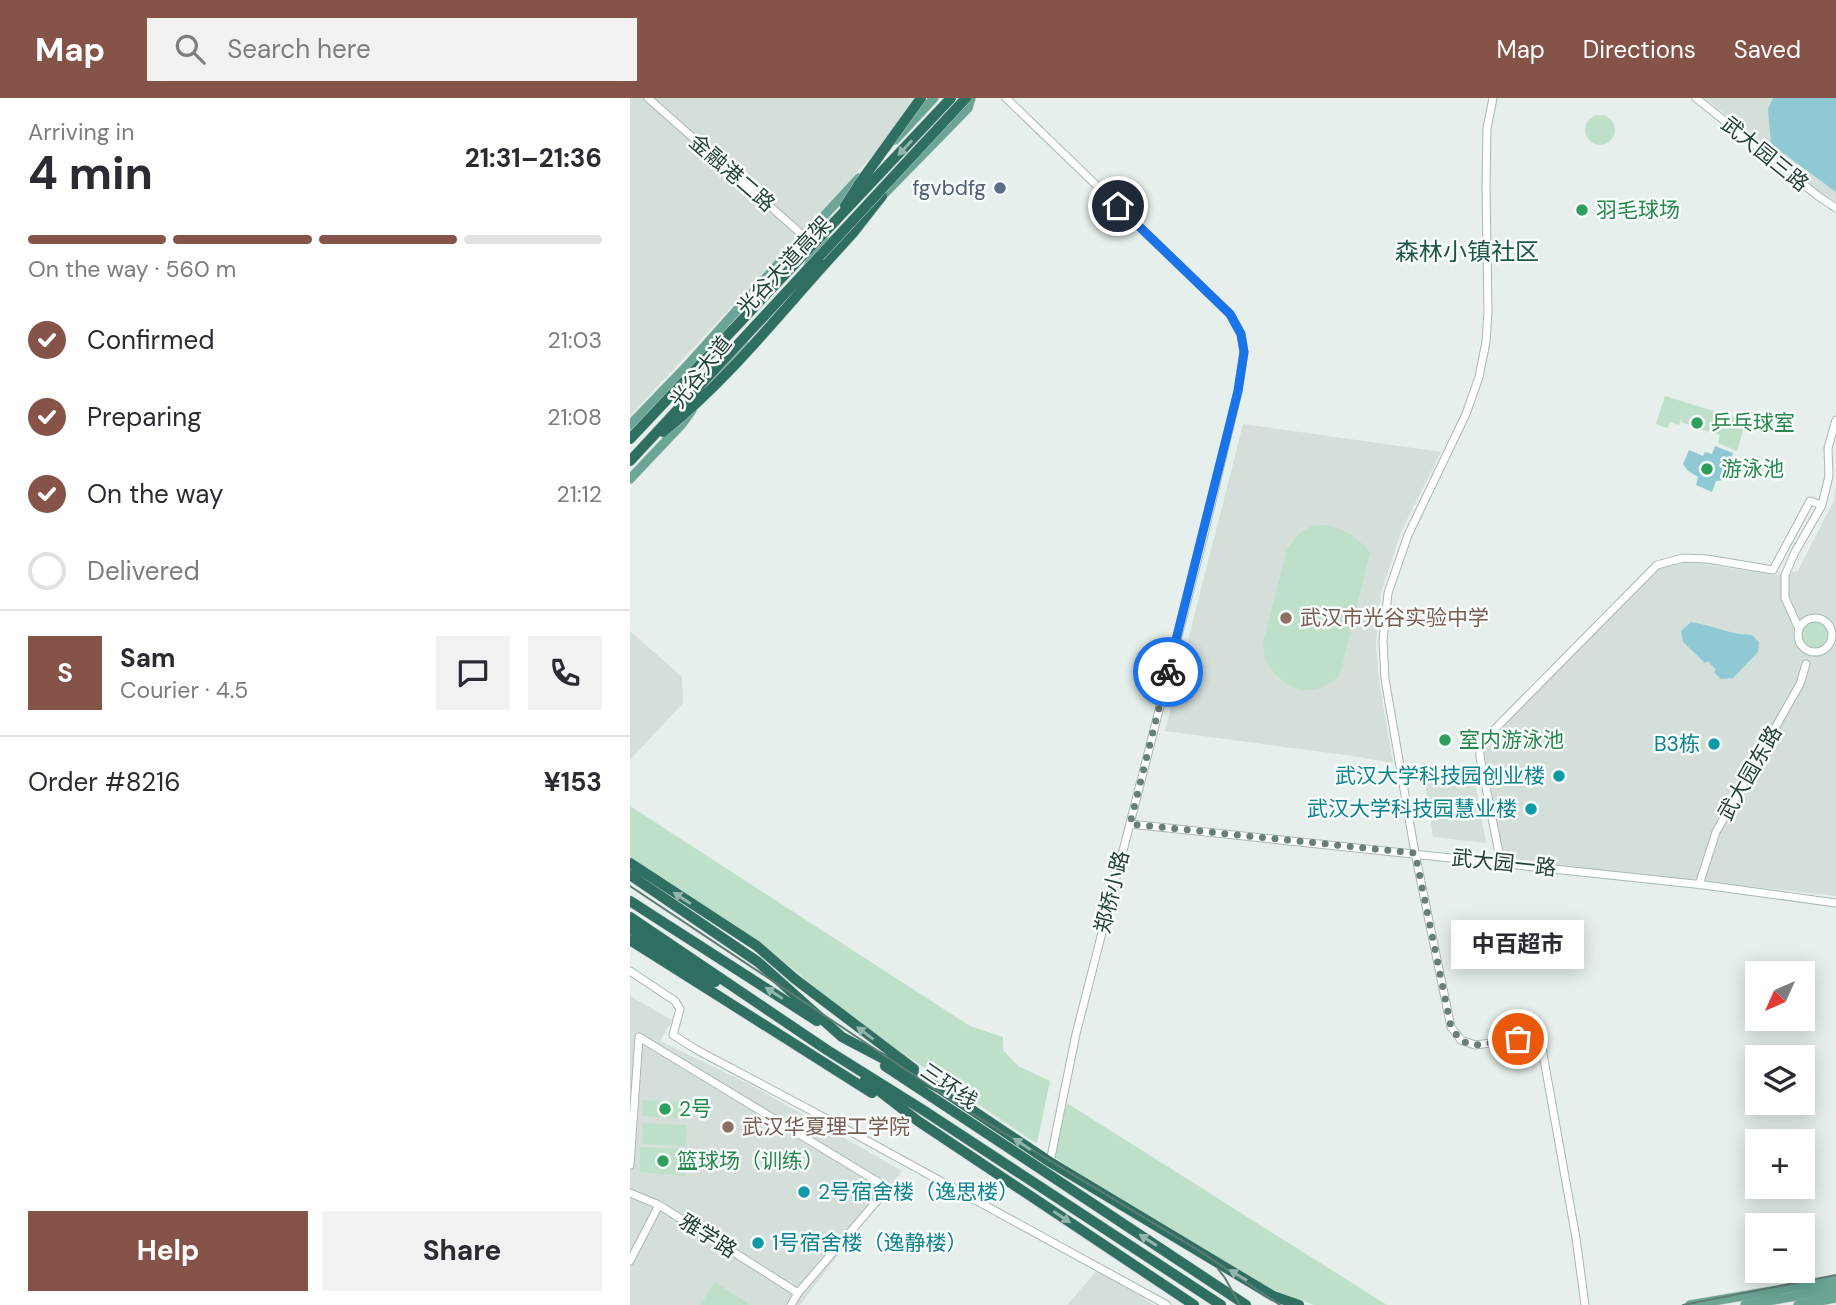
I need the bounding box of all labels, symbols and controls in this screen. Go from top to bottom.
search box [147,18,637,81]
text: Map [35,28,105,71]
icon: search [171,30,209,68]
text: Search here [227,32,371,66]
text: Map [1497,34,1545,65]
text: Directions [1583,34,1696,65]
text: Saved [1734,34,1801,65]
street label: 武大园三路 [1715,110,1815,198]
text: Arriving in [28,117,134,147]
street label: 金融港二路 [683,128,781,218]
one-way arrow [897,139,913,157]
text: 21:31–21:36 [465,141,602,175]
text: 4 min [28,143,153,203]
place label: fgvbdfg [913,174,986,202]
pin [1088,176,1148,236]
marker: fgvbdfg [992,180,1008,196]
icon: home [1099,187,1137,225]
place label: 羽毛球场 [1596,196,1680,224]
marker: 羽毛球场 [1574,202,1590,218]
street label: 光谷大道高架 [731,210,837,322]
district label: 森林小镇社区 [1395,236,1539,267]
text: On the way · 560 m [28,254,236,284]
icon: check [28,321,66,359]
text: Confirmed [87,323,214,357]
text: 21:03 [548,325,602,355]
street label: 光谷大道 [664,330,738,414]
icon: check [28,398,66,436]
text: Preparing [87,400,202,434]
text: 21:08 [547,402,602,432]
place label: 乒乓球室 [1711,409,1795,437]
marker: 乒乓球室 [1689,415,1705,431]
place label: 游泳池 [1721,455,1784,483]
marker: 游泳池 [1699,461,1715,477]
icon: check [28,475,66,513]
text: On the way [87,477,223,511]
text: 21:12 [557,479,602,509]
text: Delivered [87,554,200,588]
place label: 武汉市光谷实验中学 [1300,604,1489,632]
marker: 武汉市光谷实验中学 [1278,610,1294,626]
button: chat [436,636,510,710]
button: phone [528,636,602,710]
courier [1133,637,1203,707]
text: Sam [120,641,175,675]
icon: bike [1149,653,1187,691]
text: S [57,656,73,690]
text: Courier · 4.5 [120,675,248,705]
street label: 武大园东路 [1712,721,1788,825]
place label: 室内游泳池 [1459,726,1564,754]
place label: B3栋 [1654,730,1700,758]
marker: 室内游泳池 [1437,732,1453,748]
marker: B3栋 [1706,736,1722,752]
place label: 武汉大学科技园创业楼 [1335,762,1545,790]
text: Order #8216 [28,765,181,799]
text: ¥153 [544,765,602,799]
marker: 武汉大学科技园创业楼 [1551,768,1567,784]
place label: 武汉大学科技园慧业楼 [1307,795,1517,823]
marker: 武汉大学科技园慧业楼 [1523,801,1539,817]
street label: 武大园一路 [1450,844,1558,882]
street label: 郑桥小路 [1088,848,1136,936]
one-way arrow [673,892,692,905]
callout: 中百超市 [1452,920,1584,969]
text: 中百超市 [1472,929,1564,959]
north arrow [1745,961,1815,1031]
map controls [1745,961,1815,1283]
one-way arrow [764,986,783,999]
pin [1488,1009,1548,1069]
icon: bag [1499,1020,1537,1058]
one-way arrow [856,1026,874,1040]
button: layers [1745,1045,1815,1115]
street label: 三环线 [915,1057,983,1115]
place label: 2号 [679,1095,712,1123]
marker: 2号 [657,1101,673,1117]
place label: 武汉华夏理工学院 [742,1113,910,1141]
marker: 武汉华夏理工学院 [720,1119,736,1135]
button: + [1745,1129,1815,1199]
one-way arrow [1013,1138,1032,1151]
place label: 篮球场（训练） [677,1147,824,1175]
marker: 篮球场（训练） [655,1153,671,1169]
place label: 2号宿舍楼（逸思楼） [818,1178,1019,1206]
marker: 2号宿舍楼（逸思楼） [796,1184,812,1200]
street label: 雅学路 [674,1207,742,1265]
one-way arrow [1053,1210,1071,1224]
button: Help [28,1211,308,1291]
button: Share [322,1211,602,1291]
button: − [1745,1213,1815,1283]
place label: 1号宿舍楼（逸静楼） [772,1229,968,1257]
one-way arrow [1139,1234,1158,1247]
marker: 1号宿舍楼（逸静楼） [750,1235,766,1251]
one-way arrow [1228,1268,1247,1281]

